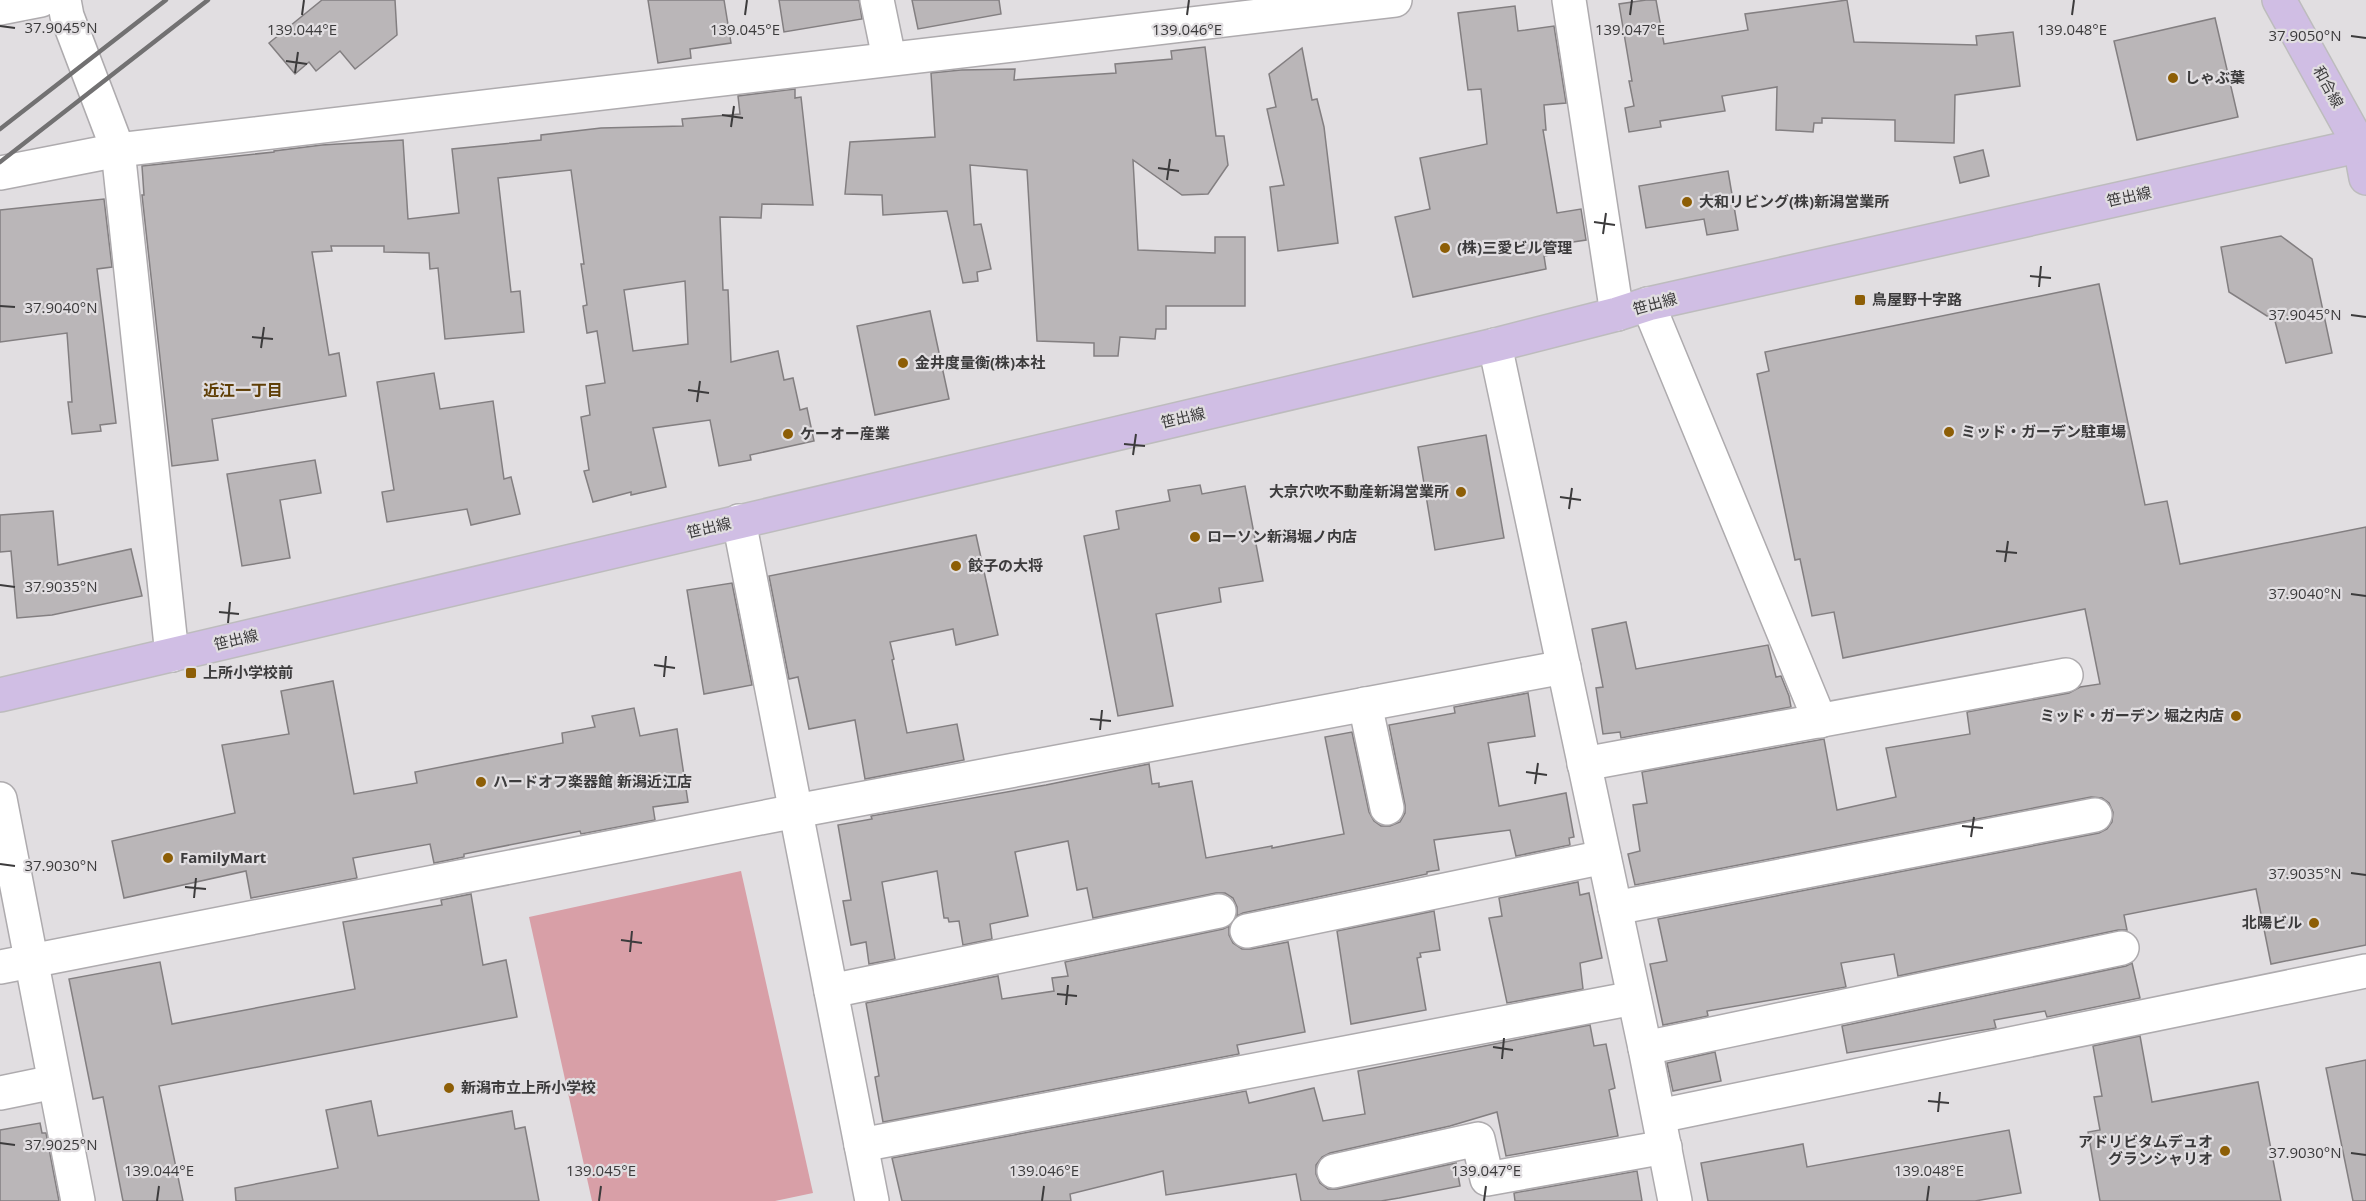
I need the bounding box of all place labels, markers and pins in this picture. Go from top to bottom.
place label: しゃぶ葉 [2185,67,2245,87]
marker: しゃぶ葉 [2166,71,2180,85]
place label: 大和リビング(株)新潟営業所 [1699,191,1889,211]
marker: 大和リビング(株)新潟営業所 [1680,195,1694,209]
place label: (株)三愛ビル管理 [1457,237,1572,257]
marker: (株)三愛ビル管理 [1438,241,1452,255]
place label: 鳥屋野十字路 [1872,289,1962,309]
marker: 鳥屋野十字路 [1853,293,1867,307]
place label: 金井度量衡(株)本社 [915,352,1045,372]
marker: 金井度量衡(株)本社 [896,356,910,370]
place label: ミッド・ガーデン駐車場 [1961,421,2126,441]
place label: ケーオー産業 [800,423,890,443]
marker: ミッド・ガーデン駐車場 [1942,425,1956,439]
marker: ケーオー産業 [781,427,795,441]
place label: 大京穴吹不動産新潟営業所 [1269,481,1449,501]
marker: 大京穴吹不動産新潟営業所 [1454,485,1468,499]
place label: ローソン新潟堀ノ内店 [1207,526,1357,546]
marker: ローソン新潟堀ノ内店 [1188,530,1202,544]
place label: 餃子の大将 [968,555,1043,575]
marker: 餃子の大将 [949,559,963,573]
place label: 上所小学校前 [203,662,293,682]
marker: 上所小学校前 [184,666,198,680]
place label: ミッド・ガーデン 堀之内店 [2040,705,2224,725]
marker: ミッド・ガーデン 堀之内店 [2229,709,2243,723]
place label: ハードオフ楽器館 新潟近江店 [493,771,692,791]
marker: ハードオフ楽器館 新潟近江店 [474,775,488,789]
place label: FamilyMart [180,847,267,867]
marker: FamilyMart [161,851,175,865]
place label: 北陽ビル [2242,912,2302,932]
marker: 北陽ビル [2307,916,2321,930]
place label: 新潟市立上所小学校 [461,1077,596,1097]
marker: 新潟市立上所小学校 [442,1081,456,1095]
place label: アドリビタムデュオ グランシャリオ [2078,1131,2213,1168]
marker: アドリビタムデュオ グランシャリオ [2218,1144,2232,1158]

